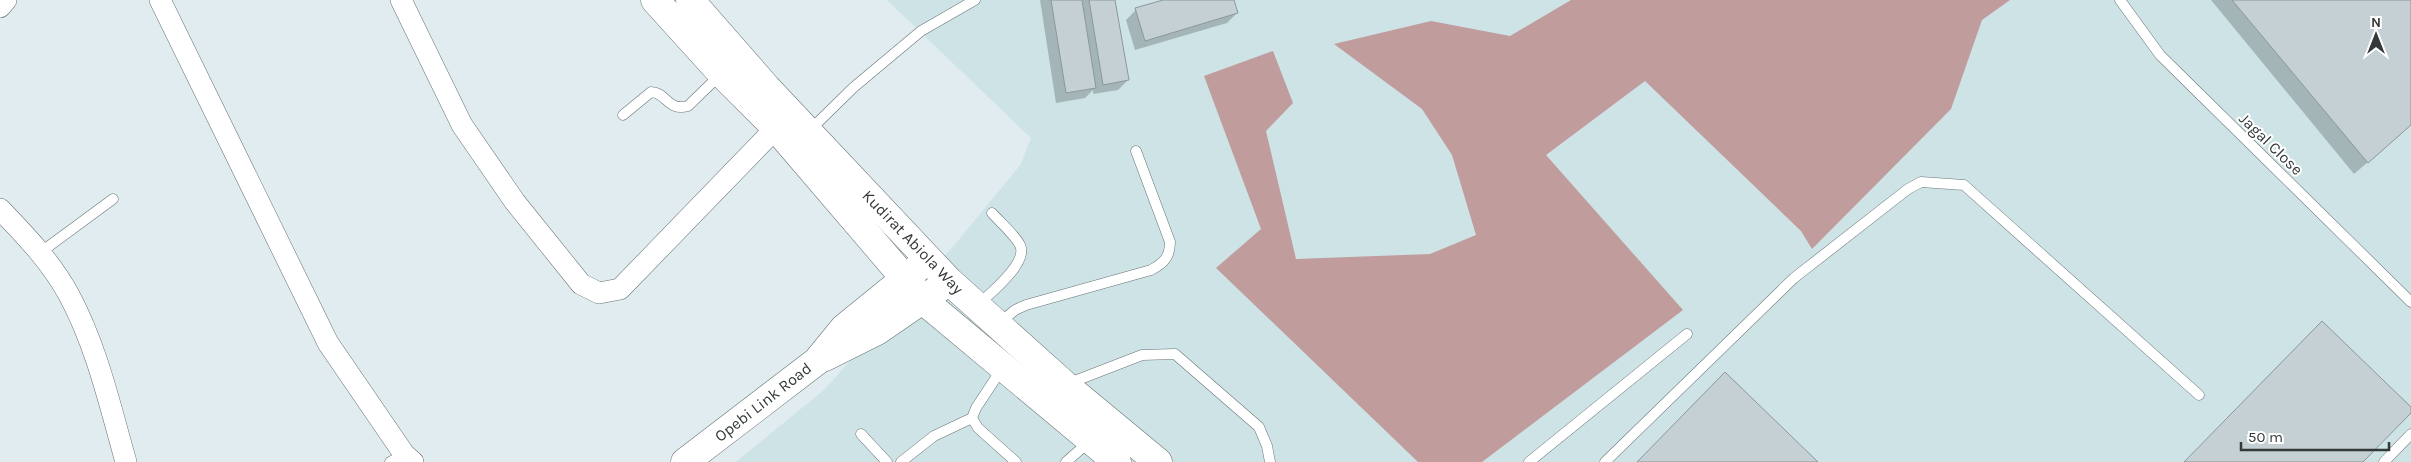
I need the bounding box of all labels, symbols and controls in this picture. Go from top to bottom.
north arrow [2351,10,2401,60]
text: N [2371,14,2381,31]
street label: Jagal Close [2235,109,2307,179]
street label: Kudirat Abiola Way [858,186,968,298]
street label: Opebi Link Road [711,358,815,446]
scale bar [2241,420,2388,452]
text: 50 m [2248,428,2283,446]

